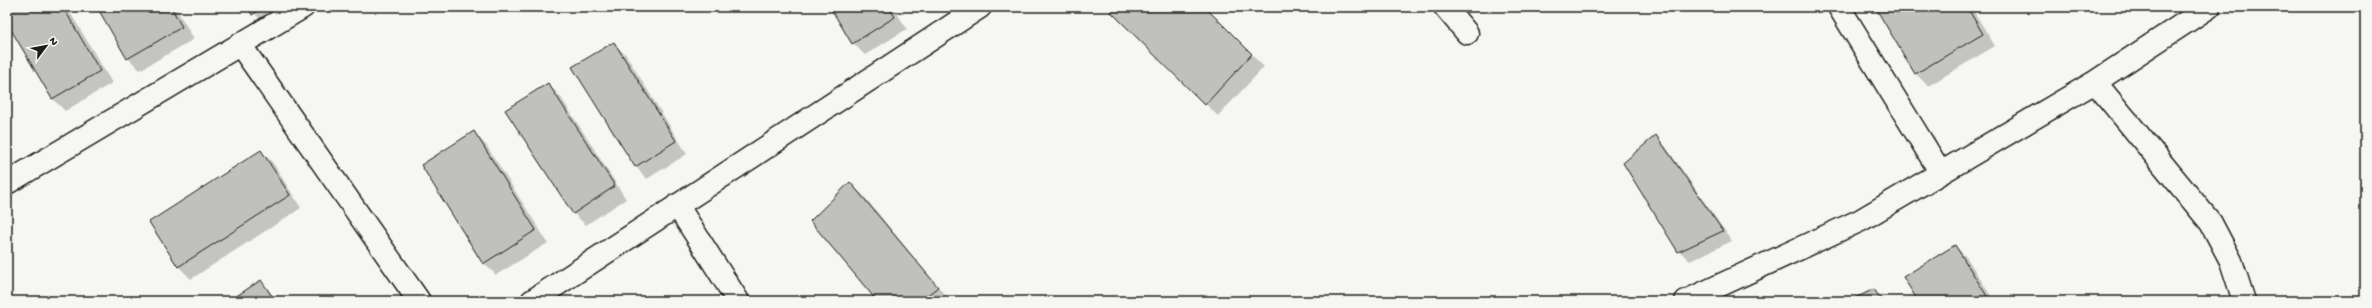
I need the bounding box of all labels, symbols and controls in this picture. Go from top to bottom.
north arrow [26,26,66,66]
text: N [46,36,60,48]

